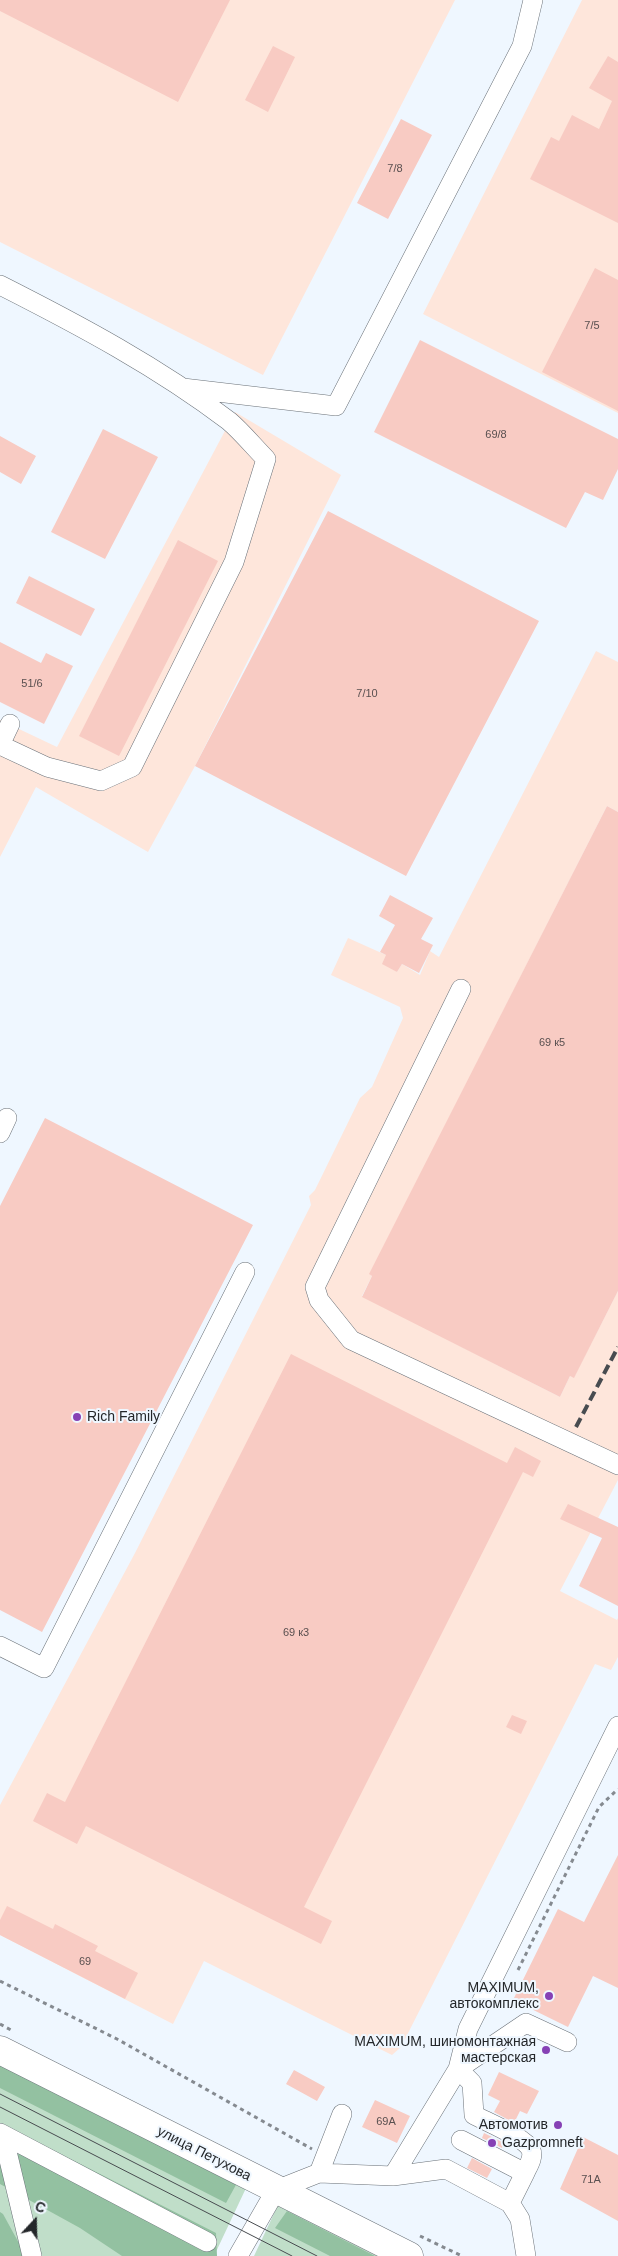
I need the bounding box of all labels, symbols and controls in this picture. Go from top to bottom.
house number: 7/8 [387,162,403,176]
house number: 7/5 [584,319,600,333]
house number: 69/8 [485,428,507,442]
house number: 51/6 [21,677,43,691]
house number: 7/10 [356,687,378,701]
house number: 69 к5 [539,1036,565,1050]
place label: Rich Family [87,1409,160,1425]
marker: Rich Family [71,1411,83,1423]
house number: 69 к3 [283,1626,309,1640]
house number: 69 [79,1955,91,1969]
place label: MAXIMUM, автокомплекс [450,1980,539,2012]
marker: MAXIMUM, автокомплекс [543,1990,555,2002]
place label: MAXIMUM, шиномонтажная мастерская [354,2034,536,2066]
marker: MAXIMUM, шиномонтажная мастерская [540,2044,552,2056]
house number: 69А [376,2115,396,2129]
place label: Автомотив [479,2117,548,2133]
marker: Автомотив [552,2119,564,2131]
street label: улица Петухова [154,2123,254,2185]
place label: Gazpromneft [502,2135,583,2151]
marker: Gazpromneft [486,2137,498,2149]
house number: 71А [581,2173,601,2187]
north arrow [10,2196,60,2246]
text: С [33,2198,48,2216]

